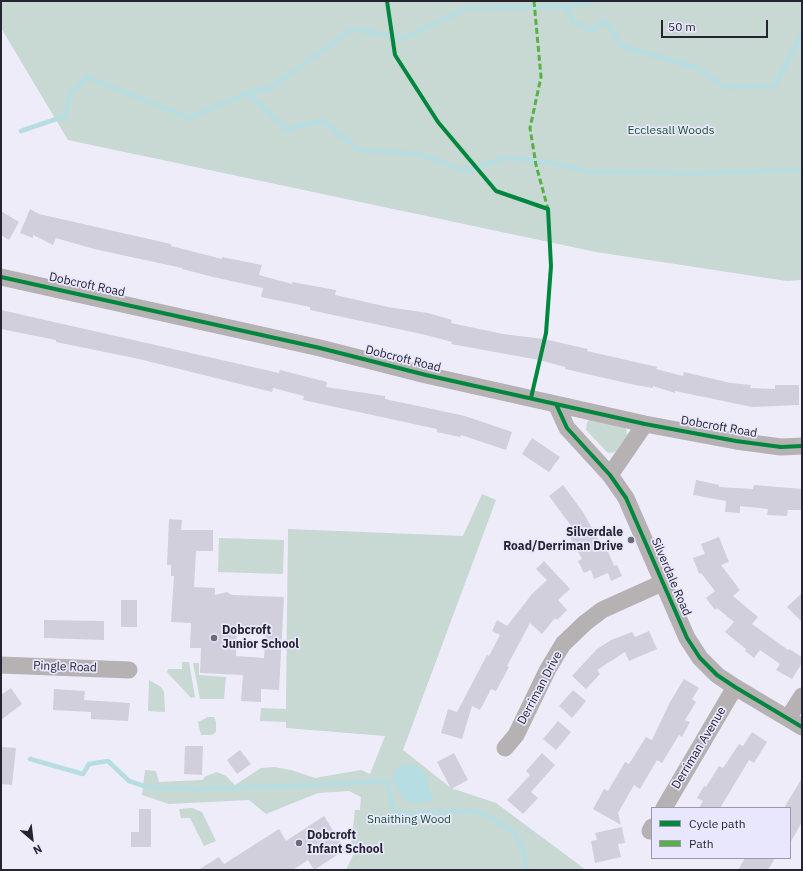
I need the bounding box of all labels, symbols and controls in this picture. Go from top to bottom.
scale bar [663,12,770,38]
text: 50 m [668,19,696,34]
park label: Ecclesall Woods [627,124,715,138]
street label: Dobcroft Road [48,270,126,300]
street label: Dobcroft Road [364,343,442,375]
street label: Dobcroft Road [680,413,758,441]
place label: Silverdale Road/Derriman Drive [503,526,623,554]
marker: Silverdale Road/Derriman Drive [626,535,636,545]
street label: Silverdale Road [648,536,694,618]
place label: Dobcroft Junior School [222,624,299,652]
marker: Dobcroft Junior School [209,633,219,643]
street label: Derriman Drive [515,649,565,727]
street label: Pingle Road [33,659,97,675]
street label: Derriman Avenue [669,704,729,792]
legend [651,807,791,859]
park label: Snaithing Wood [367,813,451,827]
text: Cycle path [689,816,746,831]
north arrow [12,819,52,859]
place label: Dobcroft Infant School [307,829,383,857]
text: Path [689,836,714,851]
marker: Dobcroft Infant School [294,838,304,848]
text: N [31,842,44,858]

